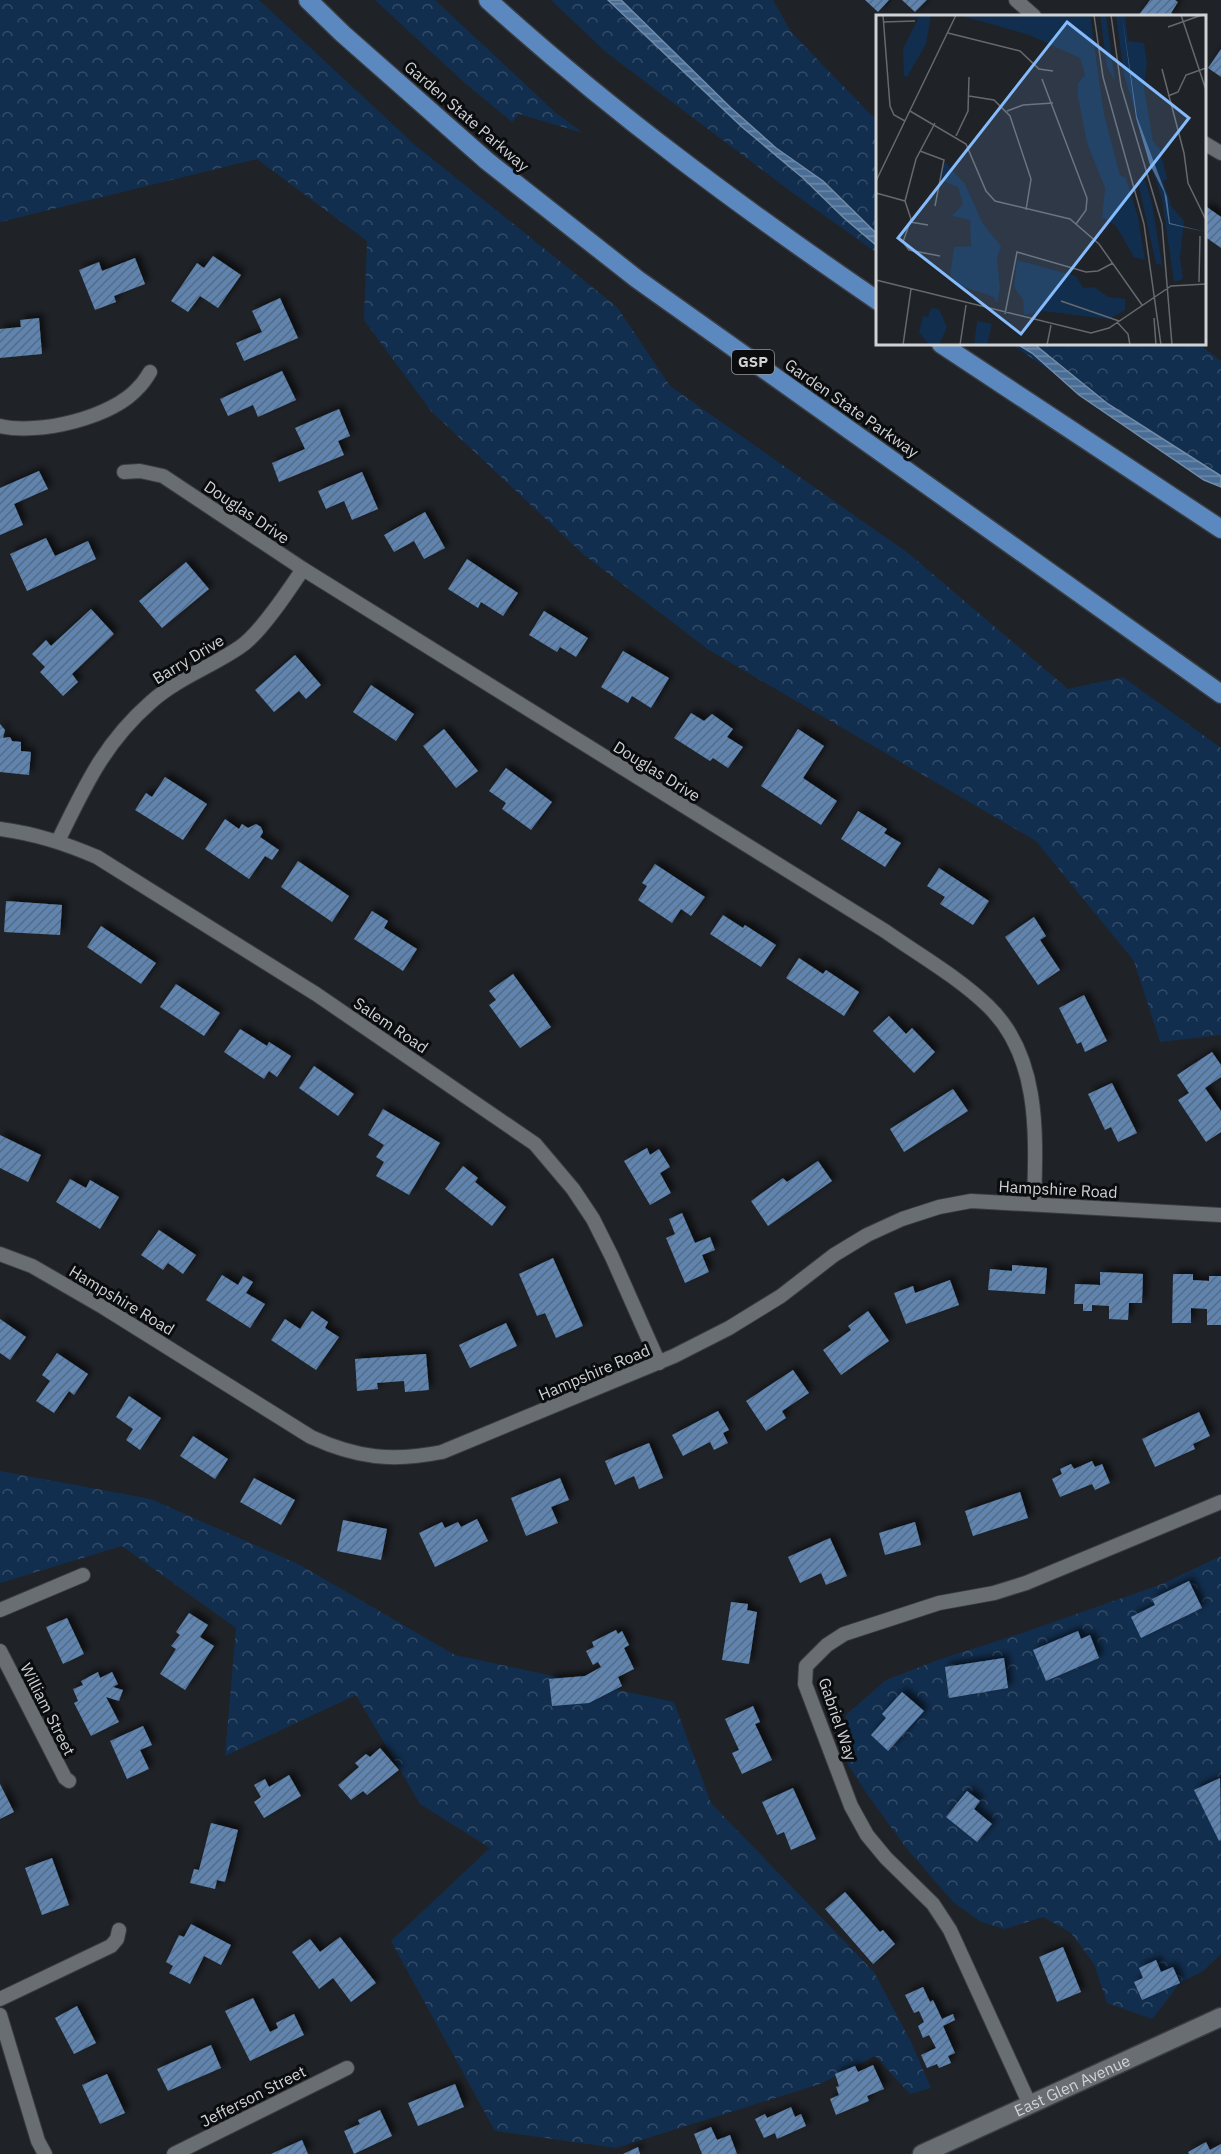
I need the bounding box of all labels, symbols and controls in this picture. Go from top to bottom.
inset map [876,15,1206,345]
street label: Garden State Parkway [400,56,534,176]
road number: GSP [732,350,774,374]
street label: Garden State Parkway [781,354,923,462]
street label: Douglas Drive [200,476,294,548]
street label: Barry Drive [149,630,228,688]
street label: Douglas Drive [610,736,704,806]
street label: Salem Road [350,993,432,1057]
street label: Hampshire Road [998,1176,1118,1202]
street label: Hampshire Road [66,1261,178,1339]
street label: Hampshire Road [535,1340,653,1404]
street label: William Street [16,1659,80,1759]
street label: Gabriel Way [814,1675,862,1763]
street label: East Glen Avenue [1011,2050,1133,2121]
street label: Jefferson Street [197,2061,309,2131]

